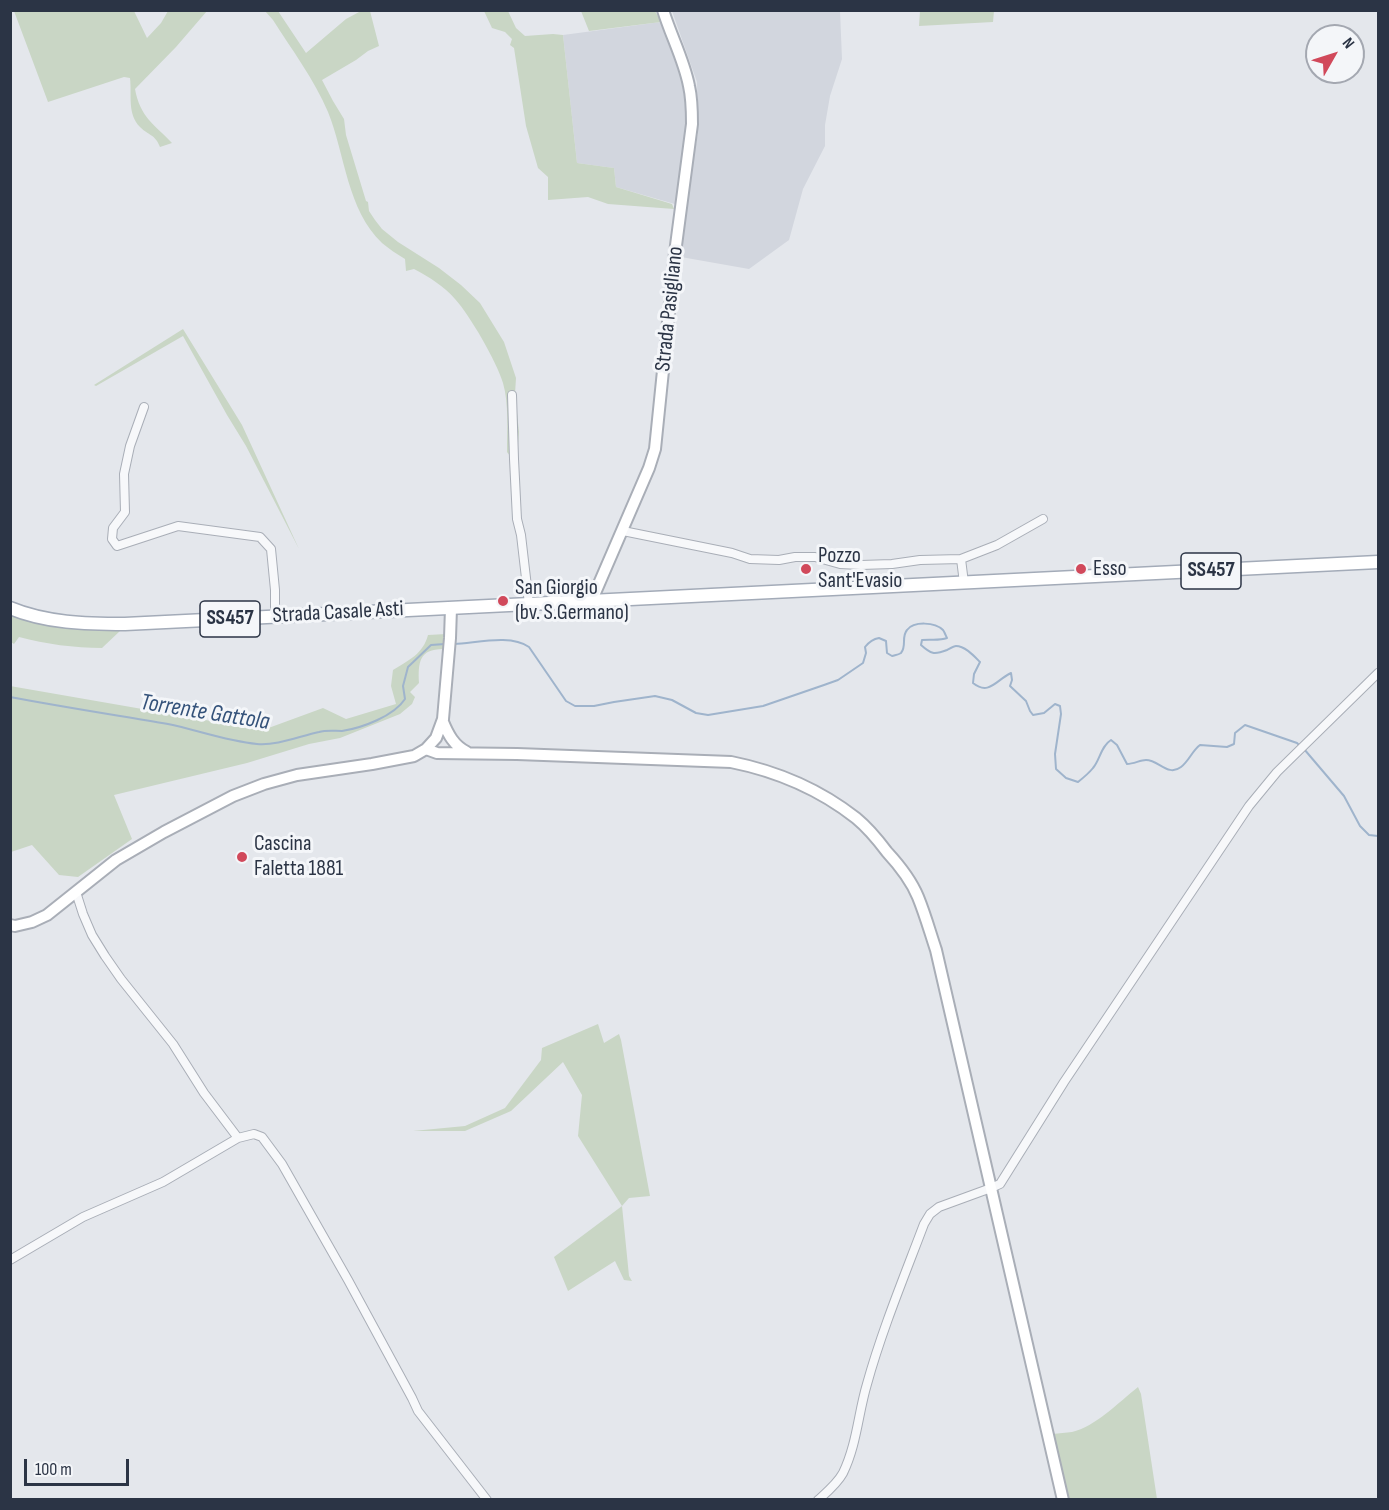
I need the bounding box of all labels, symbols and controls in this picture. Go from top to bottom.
north arrow [1305,24,1365,84]
text: N [1338,34,1358,53]
street label: Strada Pasigliano [650,245,690,373]
place label: Pozzo Sant'Evasio [818,543,902,594]
road number: SS457 [1181,553,1241,589]
place label: Esso [1093,556,1127,582]
marker: Pozzo Sant'Evasio [799,562,813,576]
marker: Esso [1074,562,1088,576]
place label: San Giorgio (bv. S.Germano) [515,575,629,626]
marker: San Giorgio (bv. S.Germano) [496,594,510,608]
street label: Strada Casale Asti [272,596,404,630]
road number: SS457 [200,601,260,637]
water label: Torrente Gattola [139,689,271,737]
place label: Cascina Faletta 1881 [254,831,343,882]
marker: Cascina Faletta 1881 [235,850,249,864]
scale bar [27,1447,132,1485]
text: 100 m [35,1459,72,1480]

